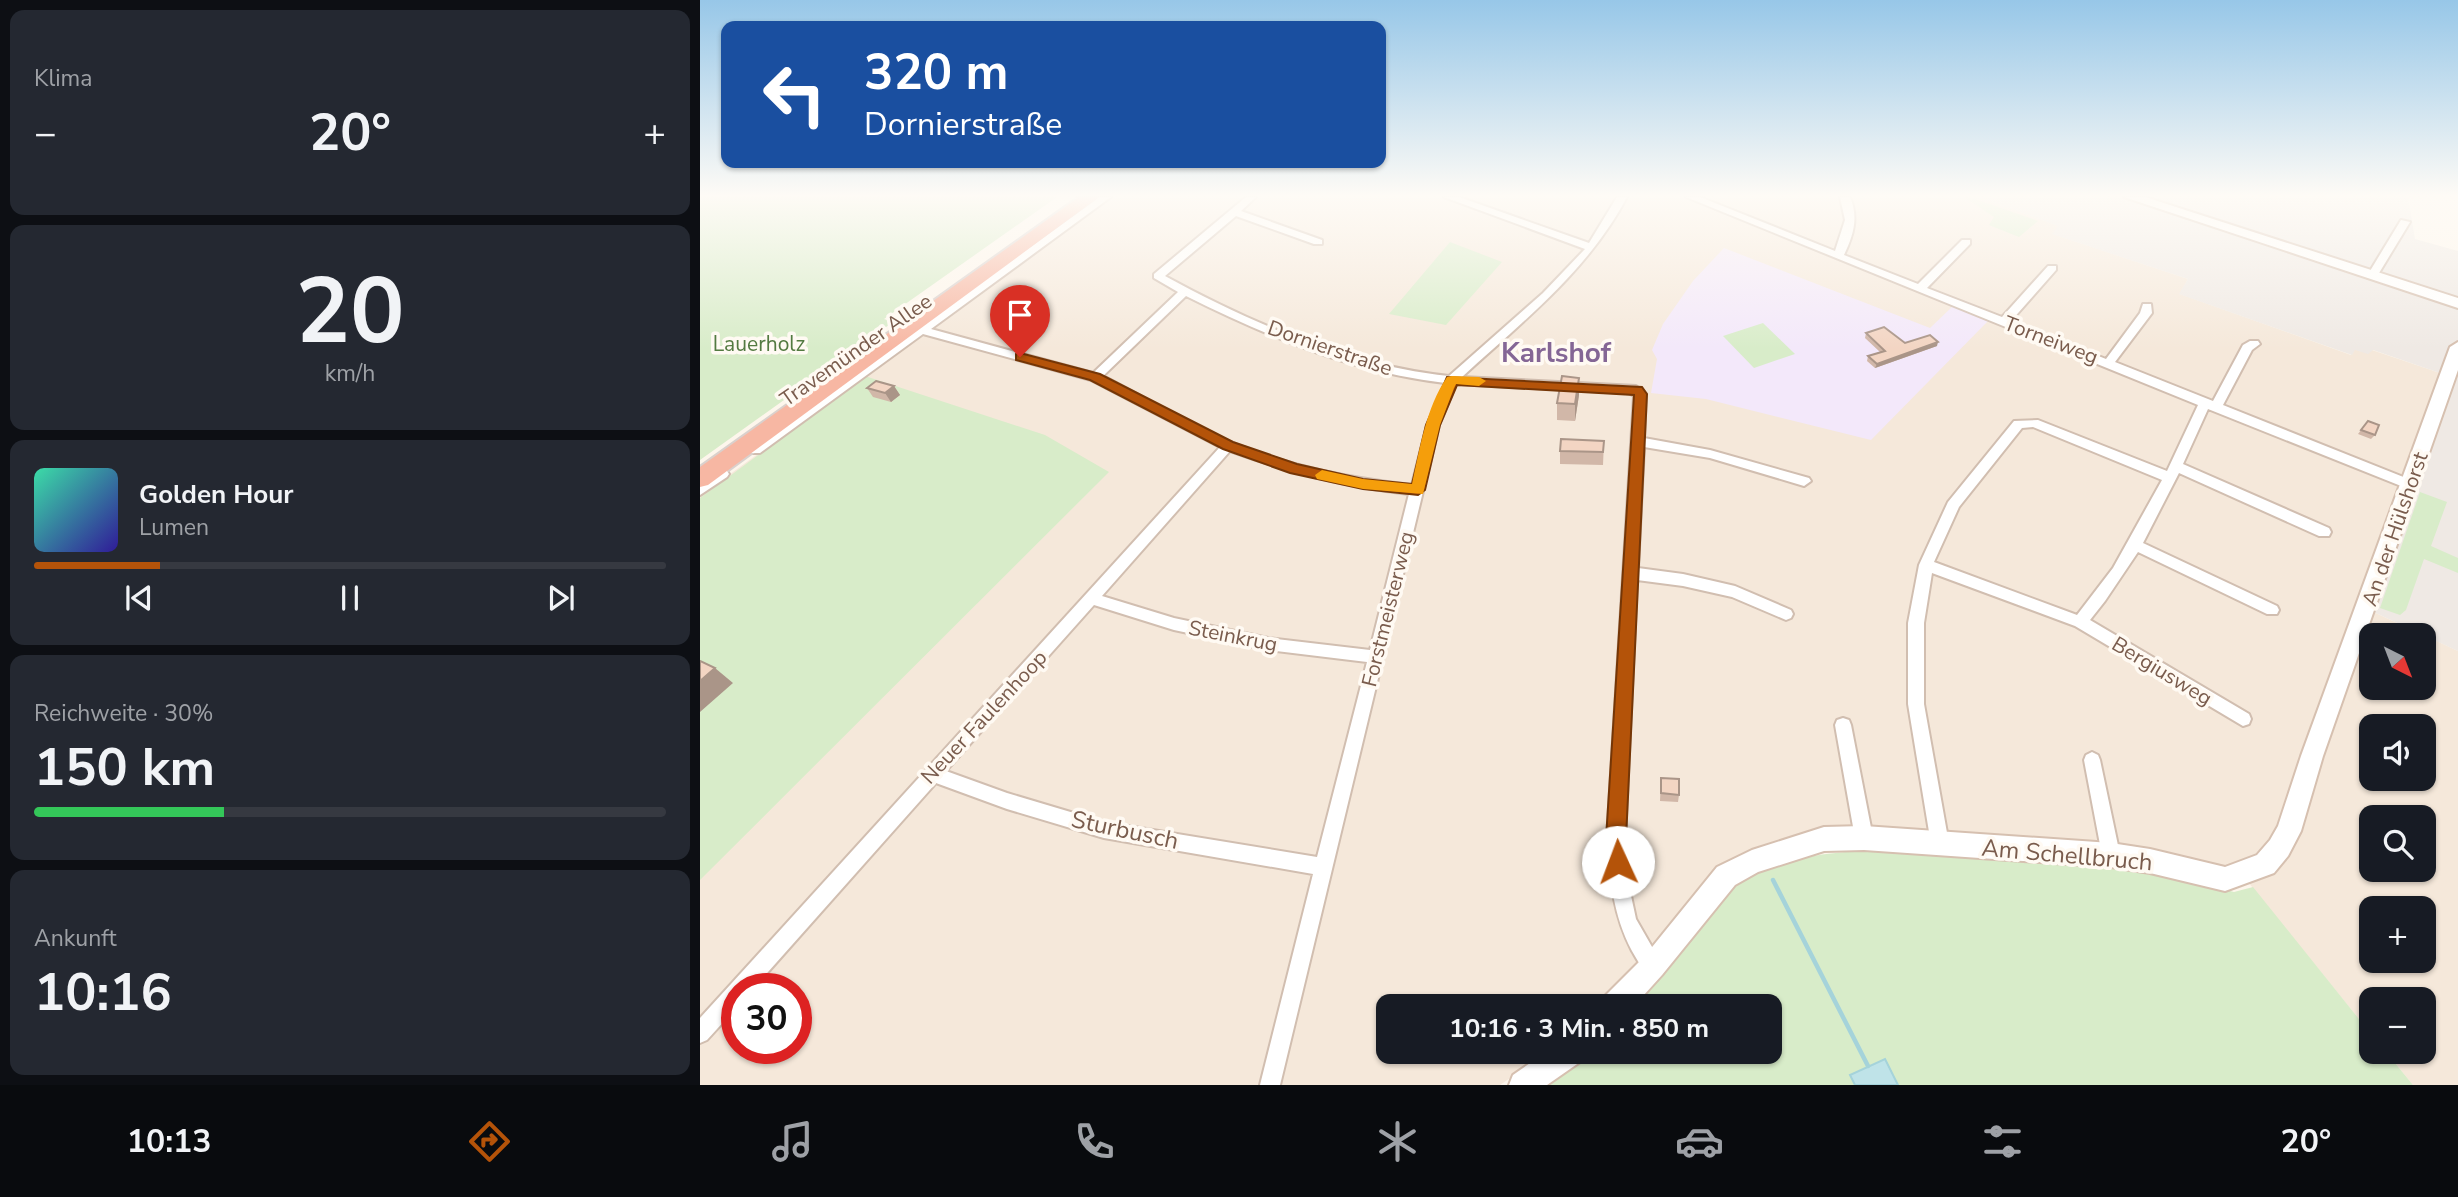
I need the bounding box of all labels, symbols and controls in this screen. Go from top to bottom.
text: 320 m [864,39,1008,106]
icon: left [749,49,840,140]
text: Klima [34,63,92,94]
text: 20° [309,97,391,168]
text: Dornierstraße [864,103,1062,146]
text: − [34,108,57,159]
text: + [643,108,666,159]
text: 20 [295,250,405,374]
pin [990,285,1050,357]
street label: Travemünder Allee [775,287,937,413]
icon: arrive [1001,296,1039,334]
street label: Torneiweg [2000,309,2102,371]
street label: Dornierstraße [1264,314,1396,382]
park label: Lauerholz [713,330,806,358]
district label: Karlshof [1501,334,1612,372]
text: km/h [325,358,375,389]
street label: An der Hülshorst [2356,448,2435,610]
text: Golden Hour [139,477,294,512]
text: Lumen [139,512,209,543]
street label: Forstmeisterweg [1355,528,1421,690]
icon: previous [120,579,158,617]
icon: pause [331,579,369,617]
icon: next [542,579,580,617]
street label: Steinkrug [1186,614,1280,658]
north arrow [2359,623,2436,700]
map controls [2359,623,2436,1064]
street label: Bergiusweg [2107,630,2217,712]
street label: Neuer Faulenhoop [915,644,1053,790]
text: Reichweite · 30% [34,698,213,729]
button: sound [2359,714,2436,791]
text: 150 km [34,732,215,803]
street label: Sturbusch [1068,803,1182,857]
button: search [2359,805,2436,882]
position arrow [1581,825,1655,899]
street label: Am Schellbruch [1980,832,2154,878]
button: + [2359,896,2436,973]
text: Ankunft [34,923,116,954]
text: 10:16 [34,957,172,1028]
speed limit sign: 30 [721,973,812,1064]
button: − [2359,987,2436,1064]
text: 10:16 · 3 Min. · 850 m [1449,1011,1709,1046]
icon: directions [465,1117,514,1166]
icon: music [768,1117,817,1166]
icon: phone [1070,1117,1119,1166]
icon: climate [1373,1117,1422,1166]
icon: car [1675,1117,1724,1166]
icon: filters [1978,1117,2027,1166]
text: 10:13 [127,1120,212,1163]
text: 20° [2281,1120,2331,1163]

